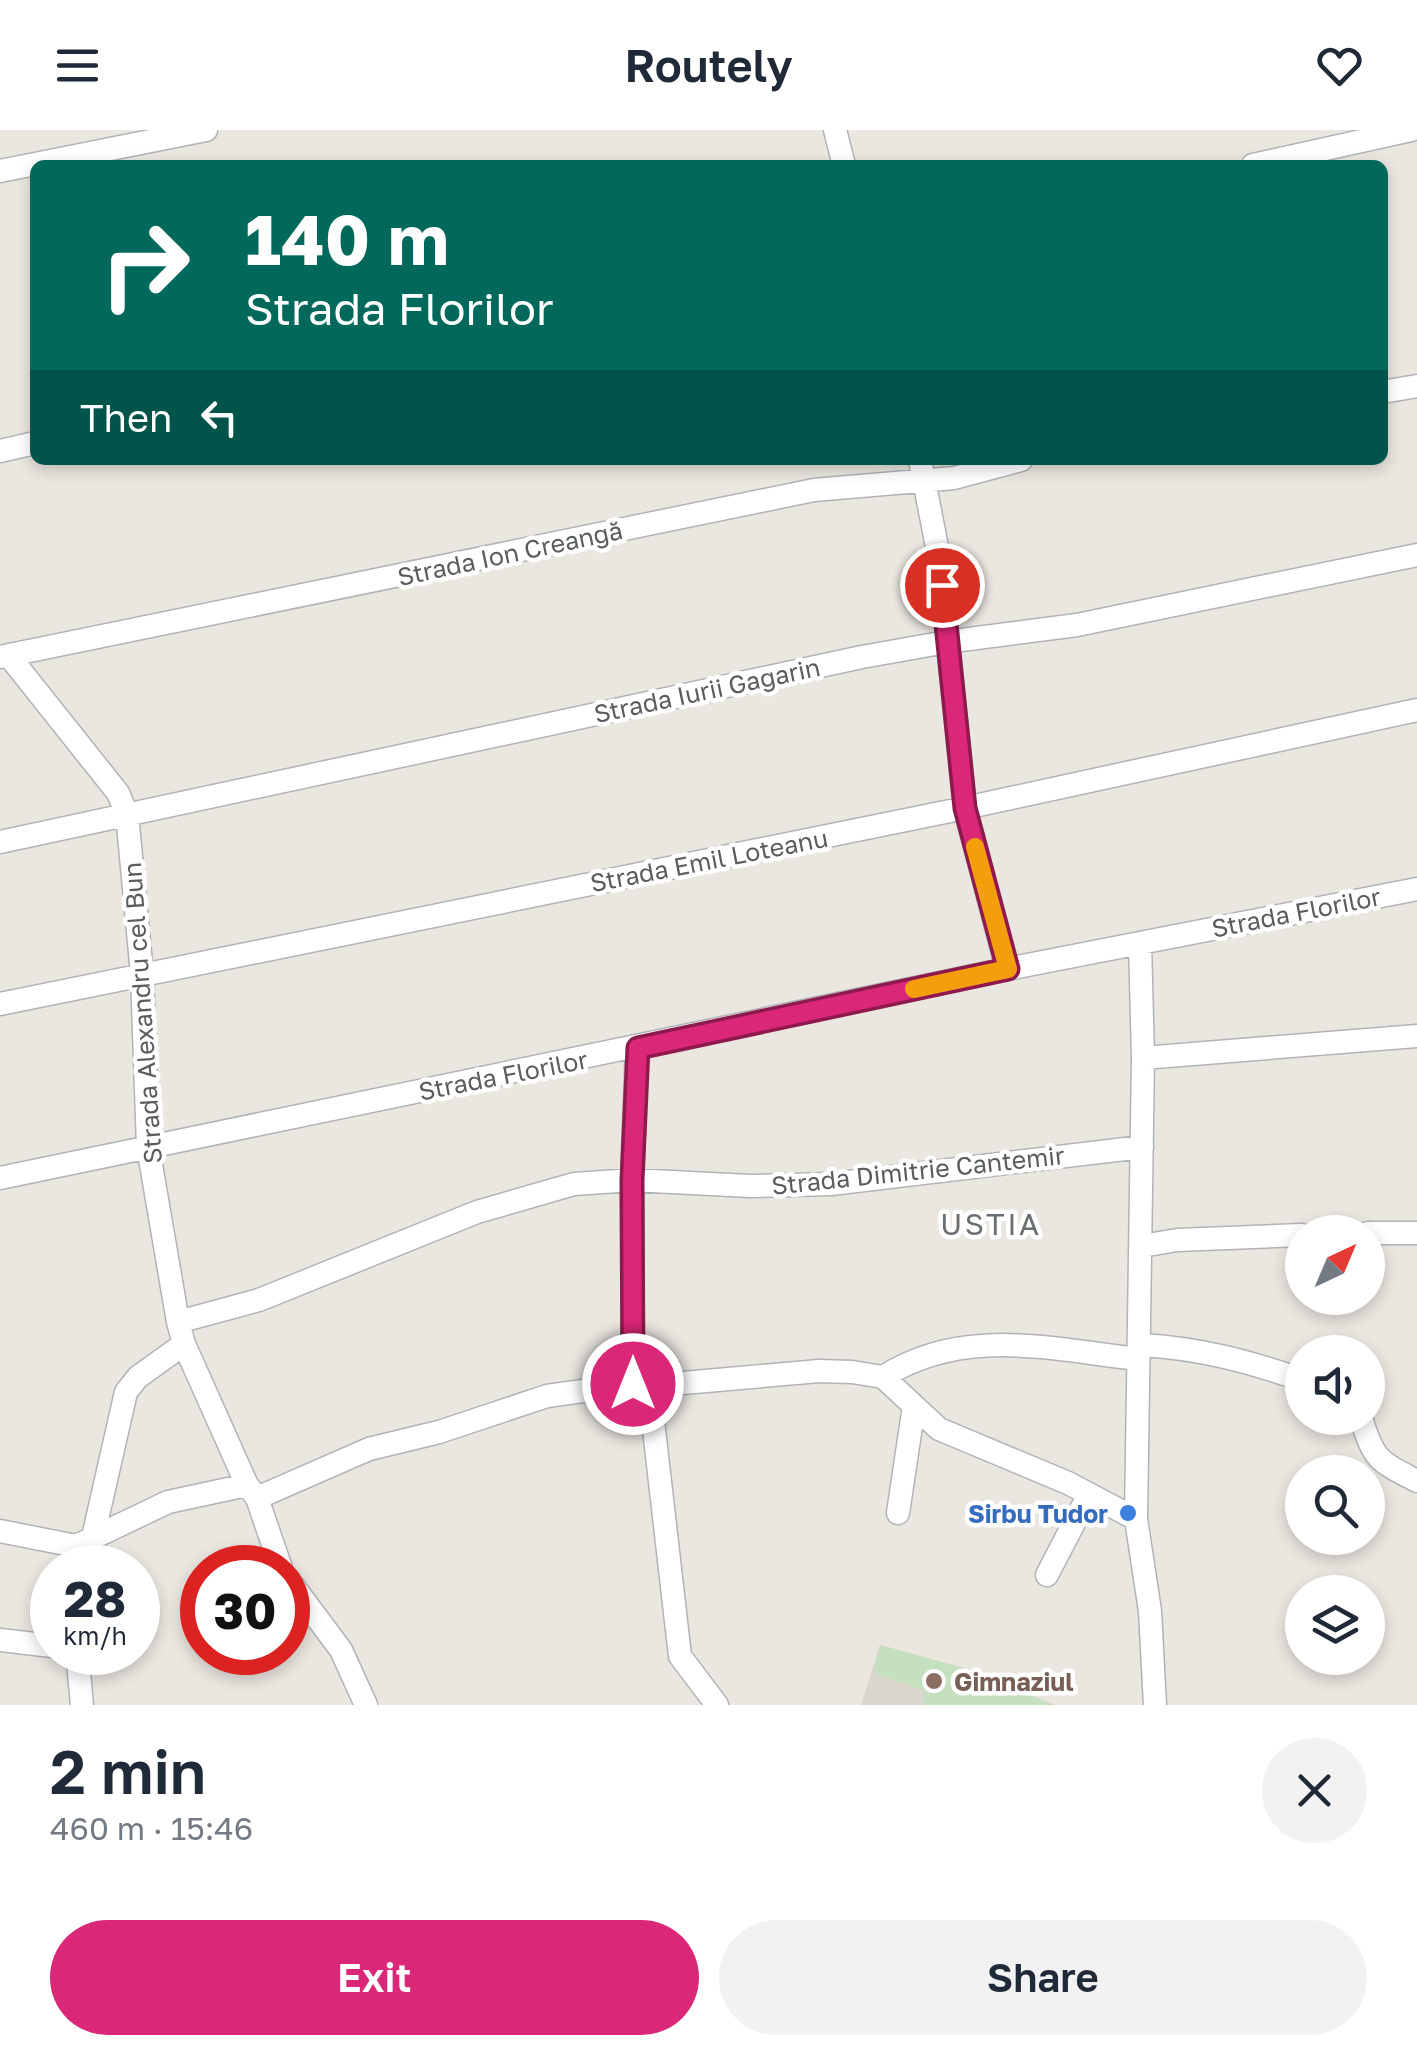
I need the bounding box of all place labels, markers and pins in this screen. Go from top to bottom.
pin [900,543,985,628]
place label: Sirbu Tudor [968,1498,1108,1529]
marker: Sirbu Tudor [1117,1502,1139,1524]
place label: Gimnaziul [954,1666,1074,1697]
marker: Gimnaziul [923,1670,945,1692]

